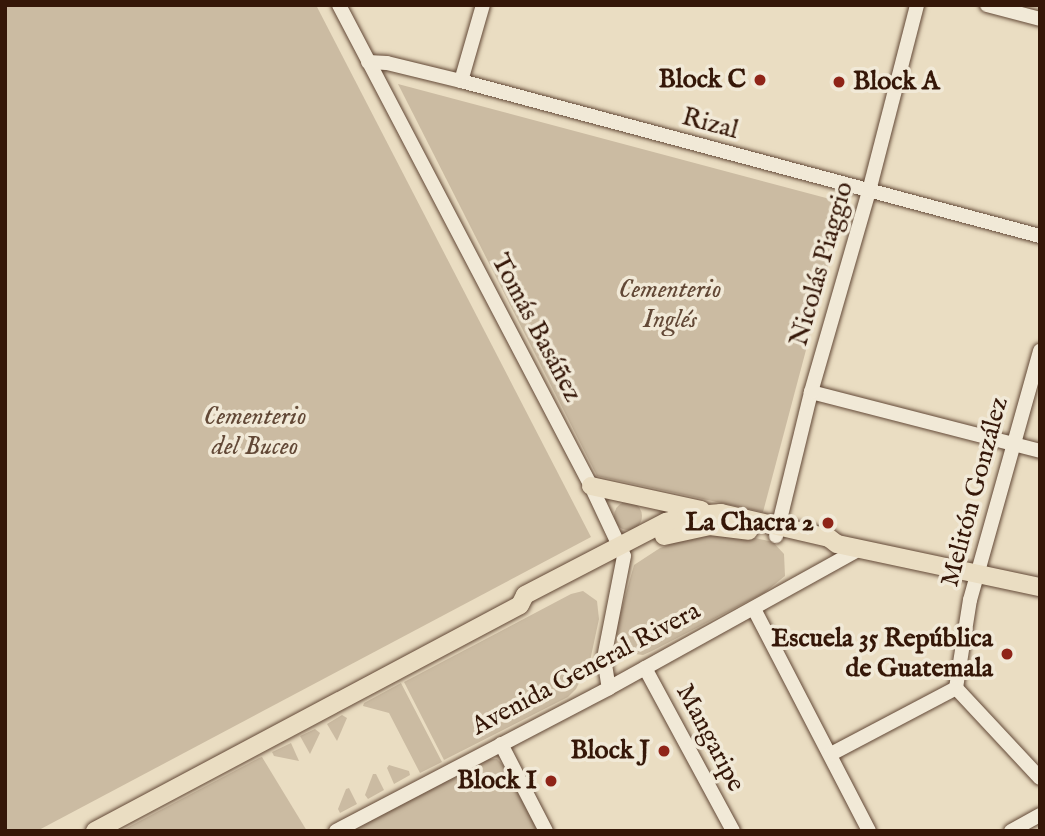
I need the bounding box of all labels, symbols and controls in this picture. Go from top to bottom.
place label: Block C [658,64,746,96]
place label: Block A [853,66,940,98]
marker: Block C [752,72,768,88]
marker: Block A [831,74,847,90]
street label: Rizal [678,102,742,146]
street label: Nicolás Piaggio [784,178,860,350]
street label: Tomás Basáñez [484,249,588,407]
park label: Cementerio Inglés [618,274,722,336]
street label: Melitón González [935,394,1015,590]
park label: Cementerio del Buceo [203,401,307,462]
place label: La Chacra 2 [685,507,814,539]
marker: La Chacra 2 [820,515,836,531]
street label: Avenida General Rivera [466,596,706,742]
place label: Escuela 35 República de Guatemala [771,623,993,684]
marker: Escuela 35 República de Guatemala [999,646,1015,662]
street label: Mangaripe [669,679,751,797]
place label: Block J [570,735,650,767]
marker: Block J [656,743,672,759]
place label: Block I [457,765,537,797]
marker: Block I [543,773,559,789]

